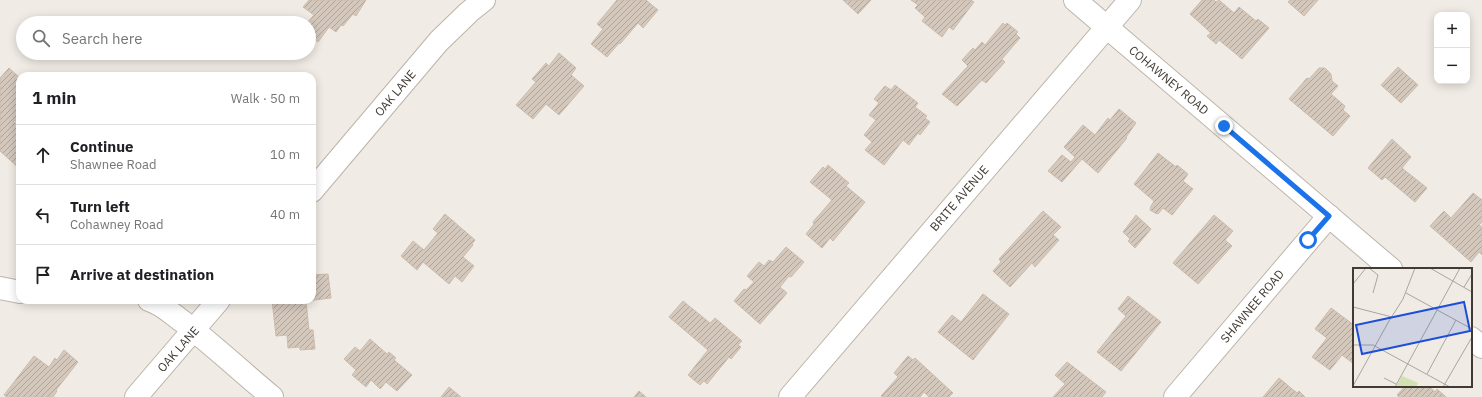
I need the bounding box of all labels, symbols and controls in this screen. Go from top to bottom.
map controls [1434,12,1470,84]
button: + [1434,12,1470,48]
search box [16,16,316,60]
icon: search [30,27,52,49]
text: Search here [62,29,142,48]
street label: COHAWNEY ROAD [1126,42,1212,118]
button: − [1434,48,1470,84]
street label: OAK LANE [371,67,419,119]
text: 1 min [32,87,76,109]
text: Walk · 50 m [231,90,300,107]
route end [1215,117,1233,135]
text: Continue [70,137,134,156]
icon: ahead [32,144,54,166]
text: 10 m [270,146,300,163]
text: Shawnee Road [70,156,156,173]
street label: BRITE AVENUE [926,162,992,234]
text: Turn left [70,197,130,216]
icon: left [32,204,54,226]
text: 40 m [270,206,300,223]
text: Cohawney Road [70,216,164,233]
route start [1299,231,1317,249]
icon: arrive [32,264,54,286]
text: Arrive at destination [70,265,214,284]
street label: SHAWNEE ROAD [1217,266,1287,346]
inset map [1353,268,1472,387]
street label: OAK LANE [154,323,202,375]

